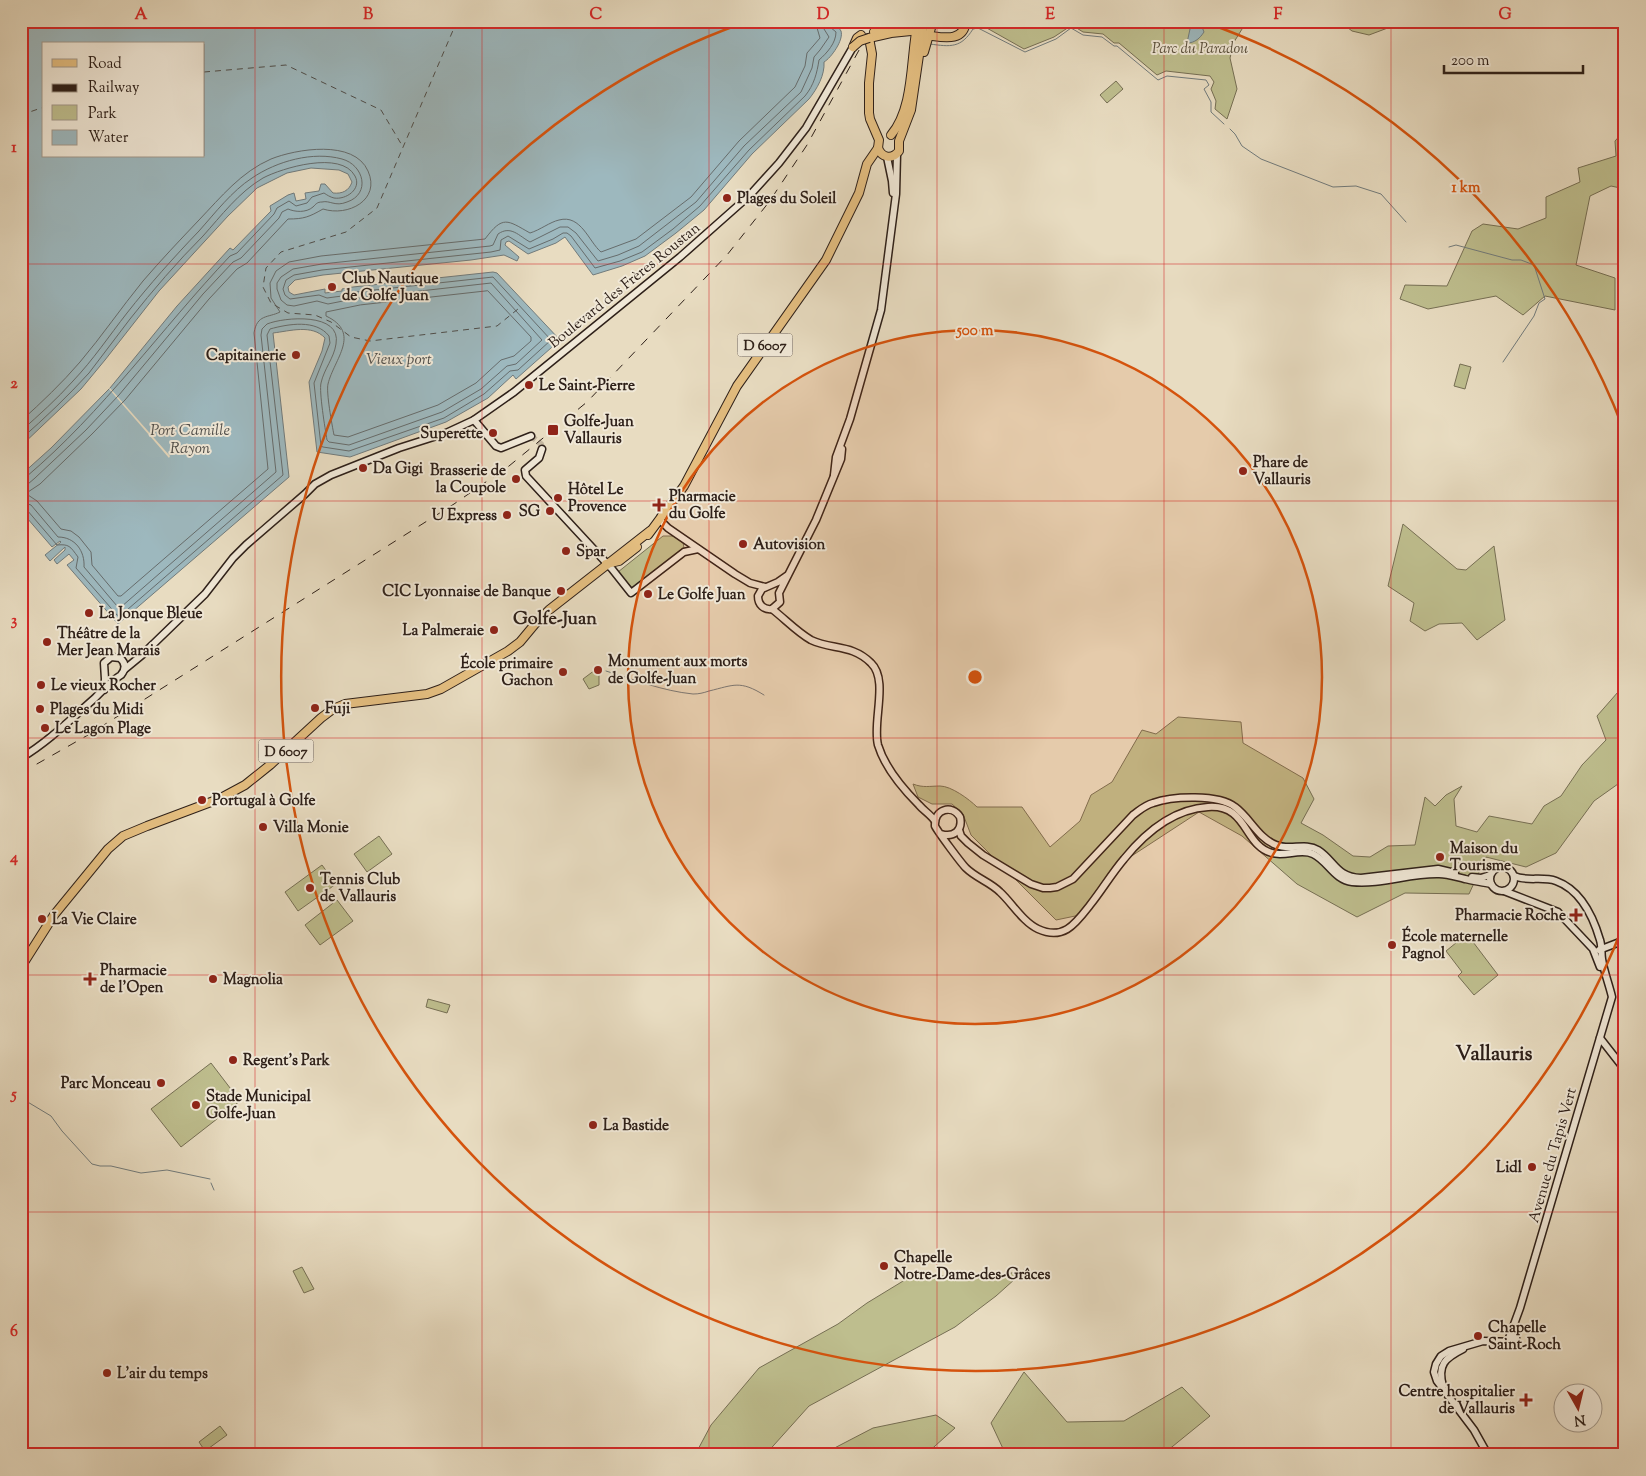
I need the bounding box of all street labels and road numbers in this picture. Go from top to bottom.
street label: Boulevard des Frères Roustan [545,218,705,354]
road number: D 6007 [738,334,792,356]
road number: D 6007 [258,739,314,762]
street label: Avenue du Tapis Vert [1524,1085,1583,1225]

